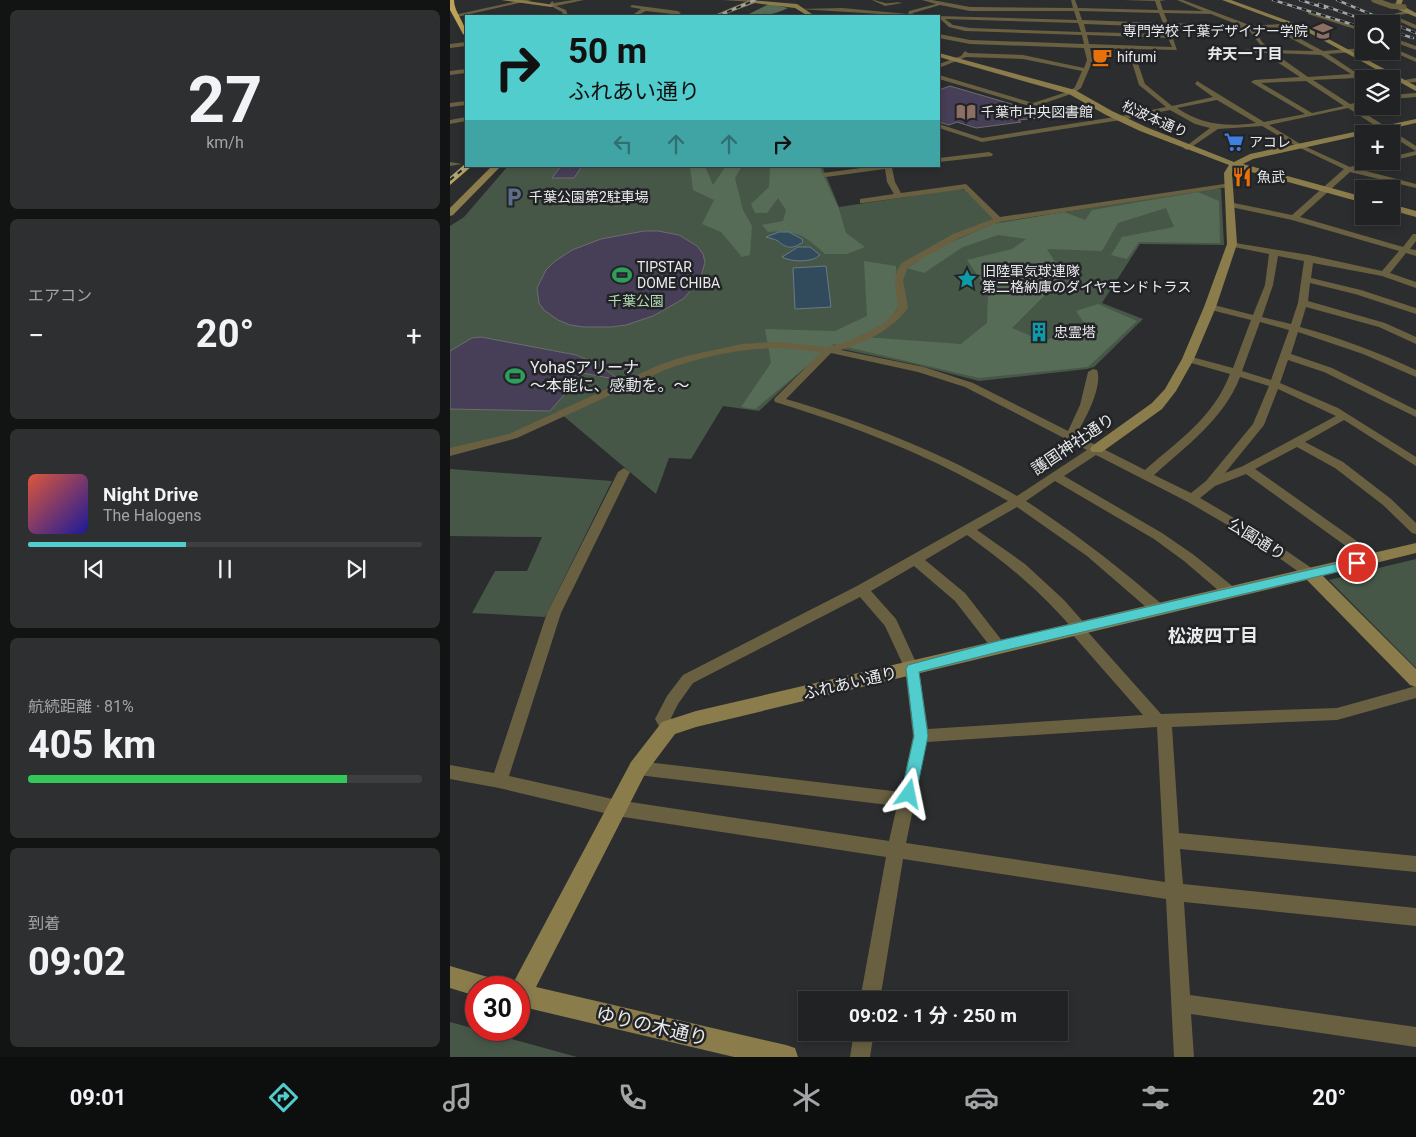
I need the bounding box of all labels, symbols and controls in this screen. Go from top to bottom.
map controls [1355,15,1400,225]
button: search [1355,15,1400,60]
school or university icon: 専門学校 千葉デザイナー学院 [1312,20,1334,42]
place label: 専門学校 千葉デザイナー学院 [1123,23,1308,39]
text: 50 m [568,31,647,72]
icon: right [485,35,550,100]
district label: 弁天一丁目 [1207,45,1283,63]
cafe icon: hifumi [1091,46,1113,68]
place label: hifumi [1117,49,1156,65]
text: 27 [188,62,262,138]
button: layers [1355,70,1400,115]
text: ふれあい通り [568,79,700,104]
street label: 松波本通り [1120,97,1190,141]
library icon: 千葉市中央図書館 [955,101,977,123]
place label: 千葉市中央図書館 [981,104,1093,120]
button: + [1355,125,1400,170]
icon: left [609,130,637,158]
icon: ahead [662,130,690,158]
icon: ahead [715,130,743,158]
icon: right [768,130,796,158]
supermarket icon: アコレ [1223,131,1245,153]
text: km/h [206,133,244,152]
place label: アコレ [1249,134,1291,150]
restaurant icon: 魚武 [1231,166,1253,188]
place label: 魚武 [1257,169,1285,185]
button: − [1355,180,1400,225]
parking icon: 千葉公園第2駐車場 [503,186,525,208]
place label: 千葉公園第2駐車場 [529,189,649,205]
place label: TIPSTAR DOME CHIBA [637,259,720,291]
place label: 旧陸軍気球連隊 第二格納庫のダイヤモンドトラス [982,263,1191,295]
sports icon: TIPSTAR DOME CHIBA [611,264,633,286]
place icon: 旧陸軍気球連隊 第二格納庫のダイヤモンドトラス [956,268,978,290]
text: エアコン [28,286,92,305]
park label: 千葉公園 [608,293,664,309]
text: 20° [196,312,254,356]
text: − [28,319,44,352]
text: + [406,319,422,352]
building icon: 忠霊塔 [1028,321,1050,343]
place label: 忠霊塔 [1054,324,1096,340]
place label: YohaSアリーナ ～本能に、感動を。～ [530,358,690,395]
sports icon: YohaSアリーナ ～本能に、感動を。～ [504,365,526,387]
street label: 護国神社通り [1028,409,1118,479]
text: Night Drive [103,483,198,506]
text: The Halogens [103,506,202,525]
street label: 公園通り [1225,514,1289,564]
pin [1336,542,1378,584]
icon: arrive [1343,549,1371,577]
icon: previous [80,555,108,583]
icon: pause [211,555,239,583]
icon: next [342,555,370,583]
district label: 松波四丁目 [1168,625,1258,646]
street label: ふれあい通り [801,663,899,703]
text: 航続距離 · 81% [28,697,134,716]
text: 405 km [28,723,156,767]
position arrow [882,767,934,819]
text: 到着 [28,914,60,933]
text: 09:02 [28,940,126,984]
speed limit sign: 30 [465,976,530,1041]
street label: ゆりの木通り [594,1002,710,1050]
text: 09:02 · 1 分 · 250 m [849,1004,1017,1027]
icon: directions [266,1080,301,1115]
icon: music [440,1080,475,1115]
icon: phone [615,1080,650,1115]
icon: climate [789,1080,824,1115]
icon: car [964,1080,999,1115]
icon: filters [1138,1080,1173,1115]
text: 09:01 [70,1085,126,1110]
text: 20° [1312,1085,1346,1110]

